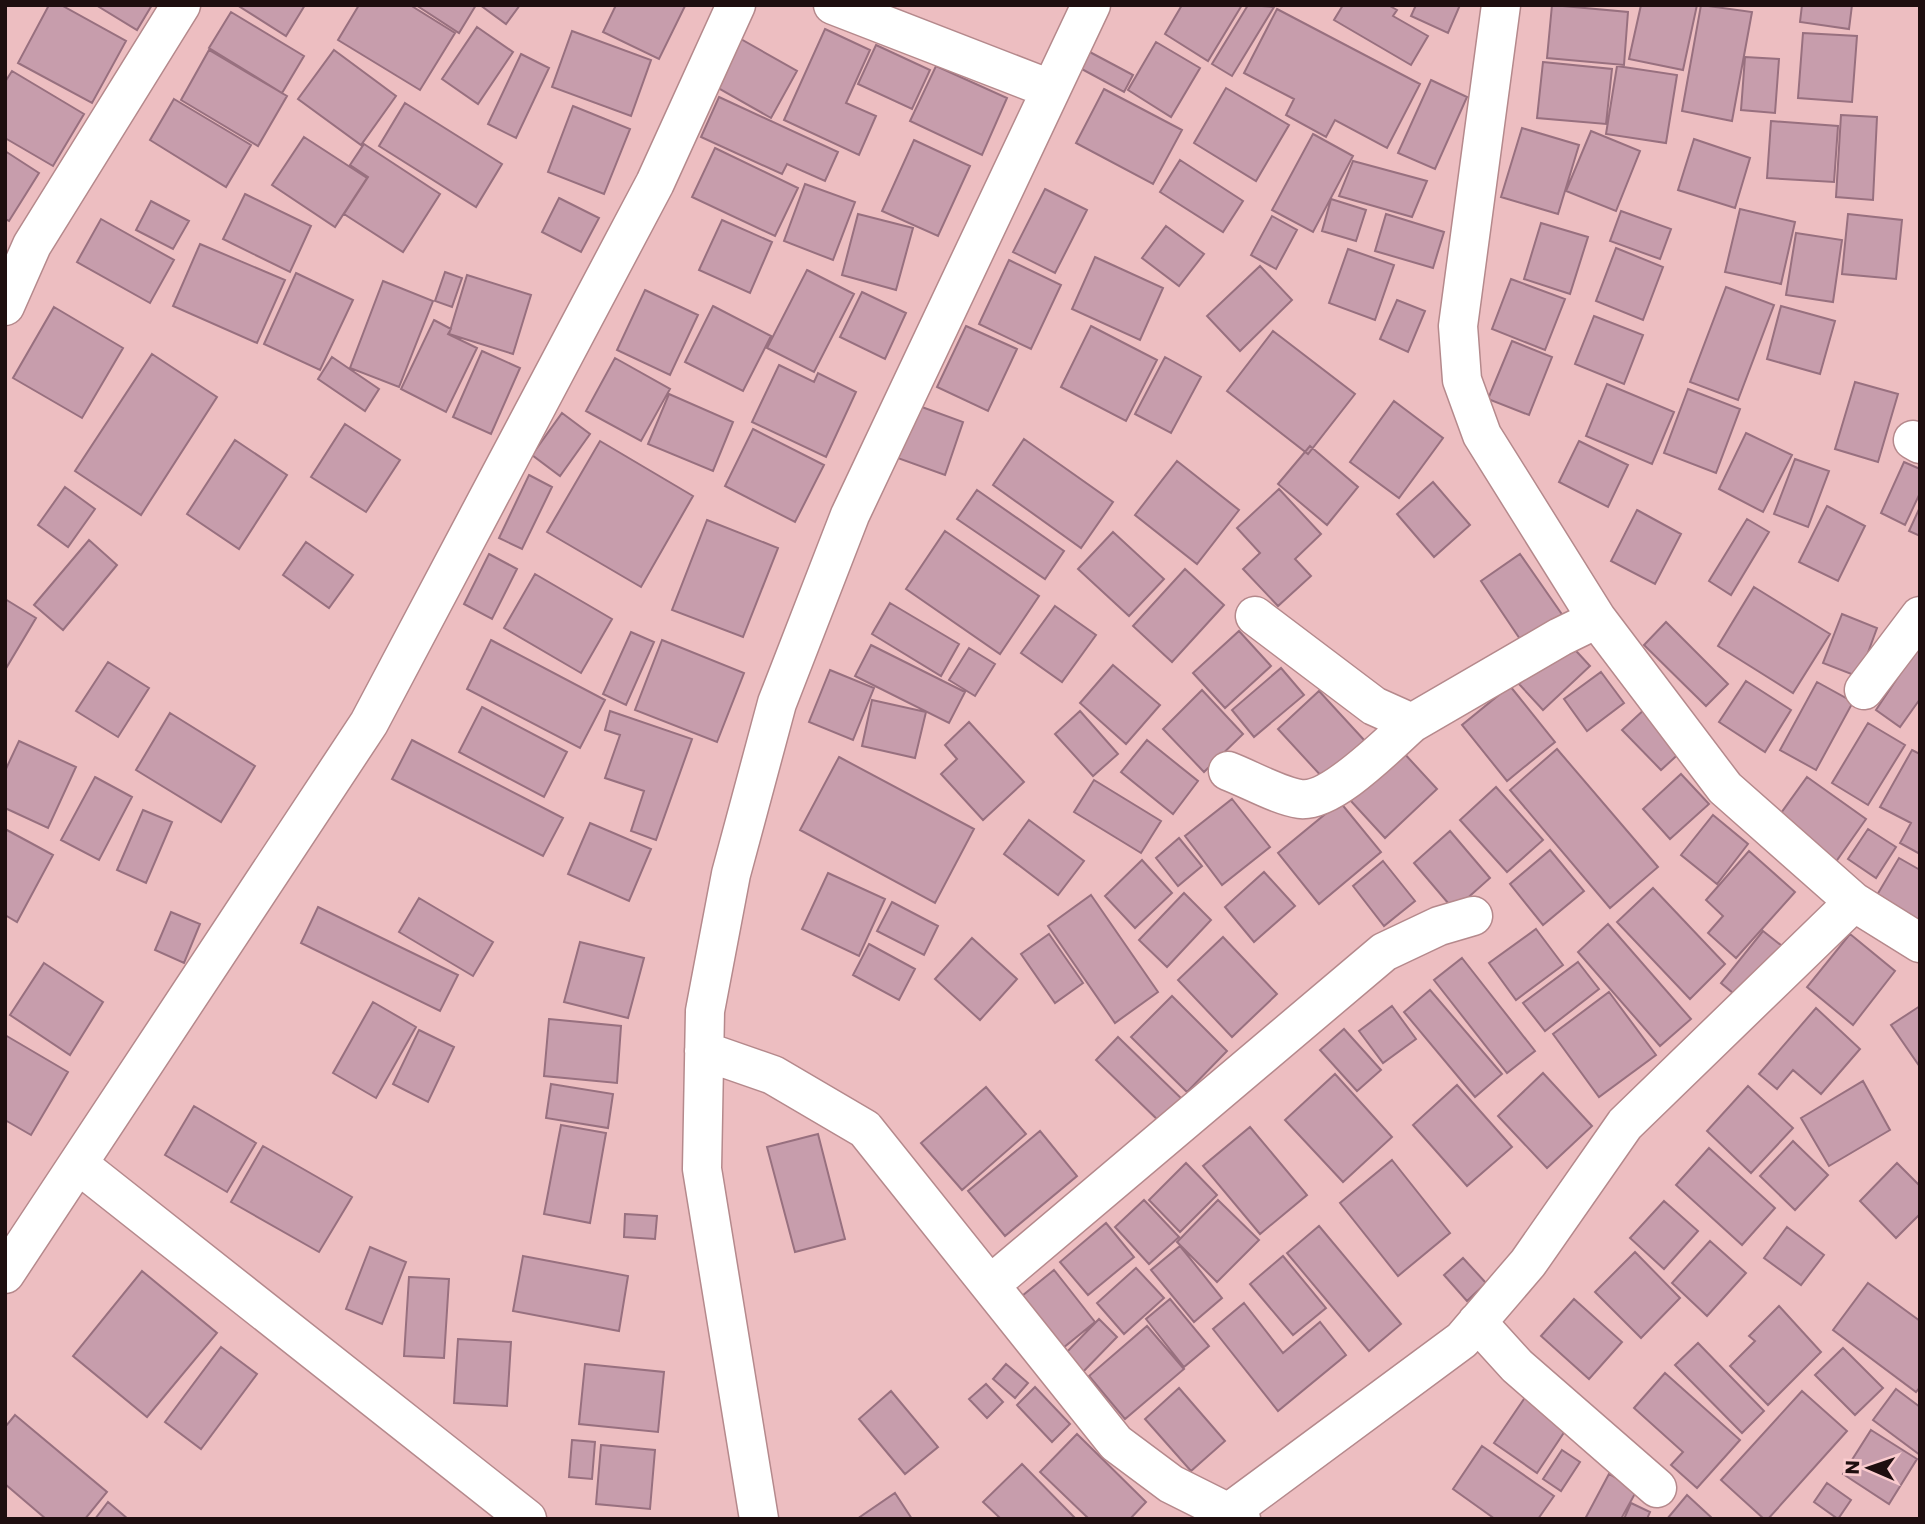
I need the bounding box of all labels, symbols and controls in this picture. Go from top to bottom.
north arrow [1834,1433,1904,1503]
text: N [1839,1460,1866,1475]

